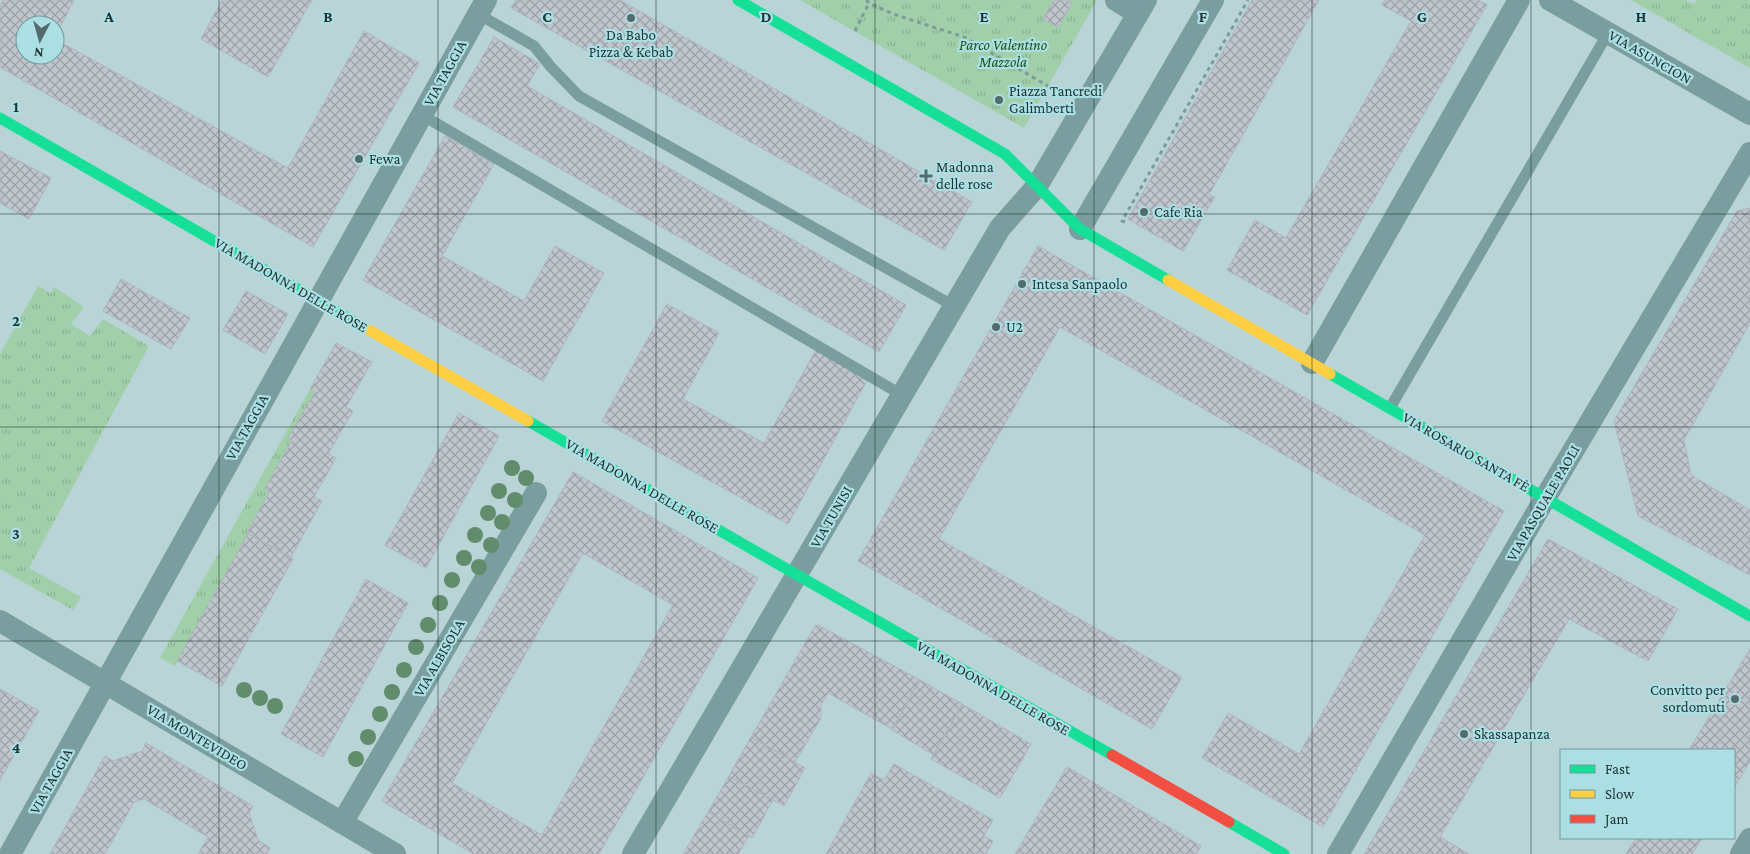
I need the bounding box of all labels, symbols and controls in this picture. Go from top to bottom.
text: A [103,8,114,25]
text: B [323,8,333,25]
text: C [542,8,552,25]
text: D [760,8,772,25]
text: E [979,8,989,25]
text: F [1199,8,1208,25]
text: G [1417,8,1427,25]
text: H [1636,8,1647,25]
marker: Da Babo Pizza & Kebab [625,12,637,24]
north arrow [15,15,65,65]
place label: Da Babo Pizza & Kebab [589,27,674,60]
street label: VIA ASUNCION [1606,27,1694,87]
street label: VIA TAGGIA [420,37,470,109]
park label: Parco Valentino Mazzola [959,37,1047,70]
text: N [33,44,44,61]
place label: Piazza Tancredi Galimberti [1009,83,1102,116]
marker: Piazza Tancredi Galimberti [993,94,1005,106]
text: 1 [13,98,19,115]
place label: Fewa [369,151,401,167]
marker: Fewa [353,153,365,165]
place label: Madonna delle rose [936,159,994,192]
marker: Madonna delle rose [920,170,932,182]
place label: Cafe Ria [1154,204,1203,220]
marker: Cafe Ria [1138,206,1150,218]
street label: VIA MADONNA DELLE ROSE [212,235,370,335]
place label: Intesa Sanpaolo [1032,276,1127,293]
marker: Intesa Sanpaolo [1016,278,1028,290]
text: 2 [12,312,20,329]
place label: U2 [1006,319,1023,335]
marker: U2 [990,321,1002,333]
street label: VIA TAGGIA [222,391,272,463]
street label: VIA ROSARIO SANTA FÈ [1400,409,1532,495]
street label: VIA MADONNA DELLE ROSE [563,436,721,536]
street label: VIA PASQUALE PAOLI [1503,442,1583,564]
street label: VIA TUNISI [807,483,855,551]
text: 3 [12,525,20,542]
street label: VIA ALBISOLA [411,616,468,699]
street label: VIA MADONNA DELLE ROSE [914,638,1072,738]
place label: Convitto per sordomuti [1650,682,1726,715]
marker: Convitto per sordomuti [1729,693,1741,705]
street label: VIA MONTEVIDEO [144,701,250,773]
place label: Skassapanza [1474,726,1550,743]
marker: Skassapanza [1458,728,1470,740]
text: 4 [12,739,21,756]
street label: VIA TAGGIA [26,745,76,817]
legend [1560,749,1735,839]
text: Fast [1605,761,1631,777]
text: Slow [1605,786,1635,802]
text: Jam [1603,811,1628,828]

